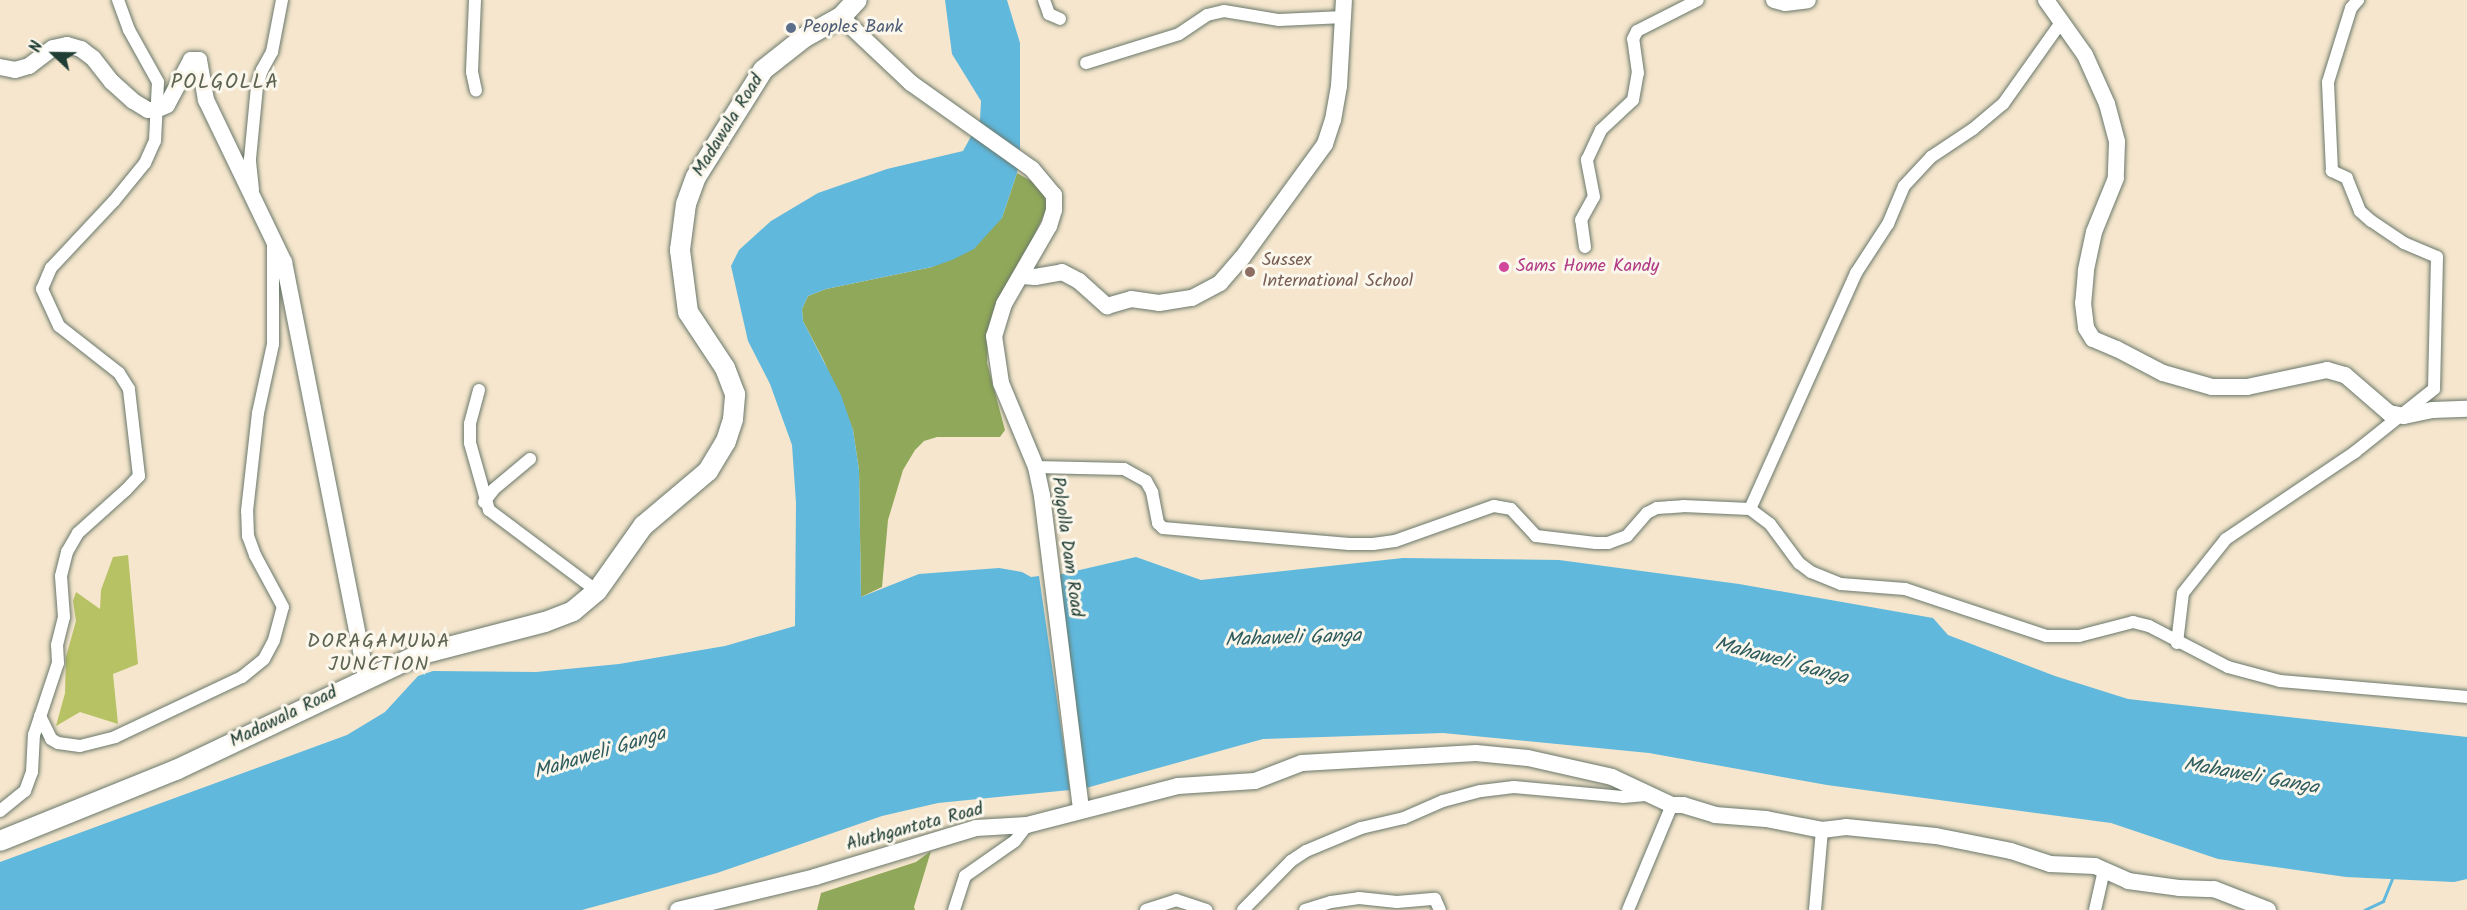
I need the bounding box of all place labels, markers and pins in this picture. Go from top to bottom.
place label: Peoples Bank [803,17,903,39]
marker: Peoples Bank [784,21,798,35]
place label: Sussex International School [1262,251,1413,294]
place label: Sams Home Kandy [1516,256,1659,278]
marker: Sams Home Kandy [1497,260,1511,274]
marker: Sussex International School [1243,265,1257,279]

